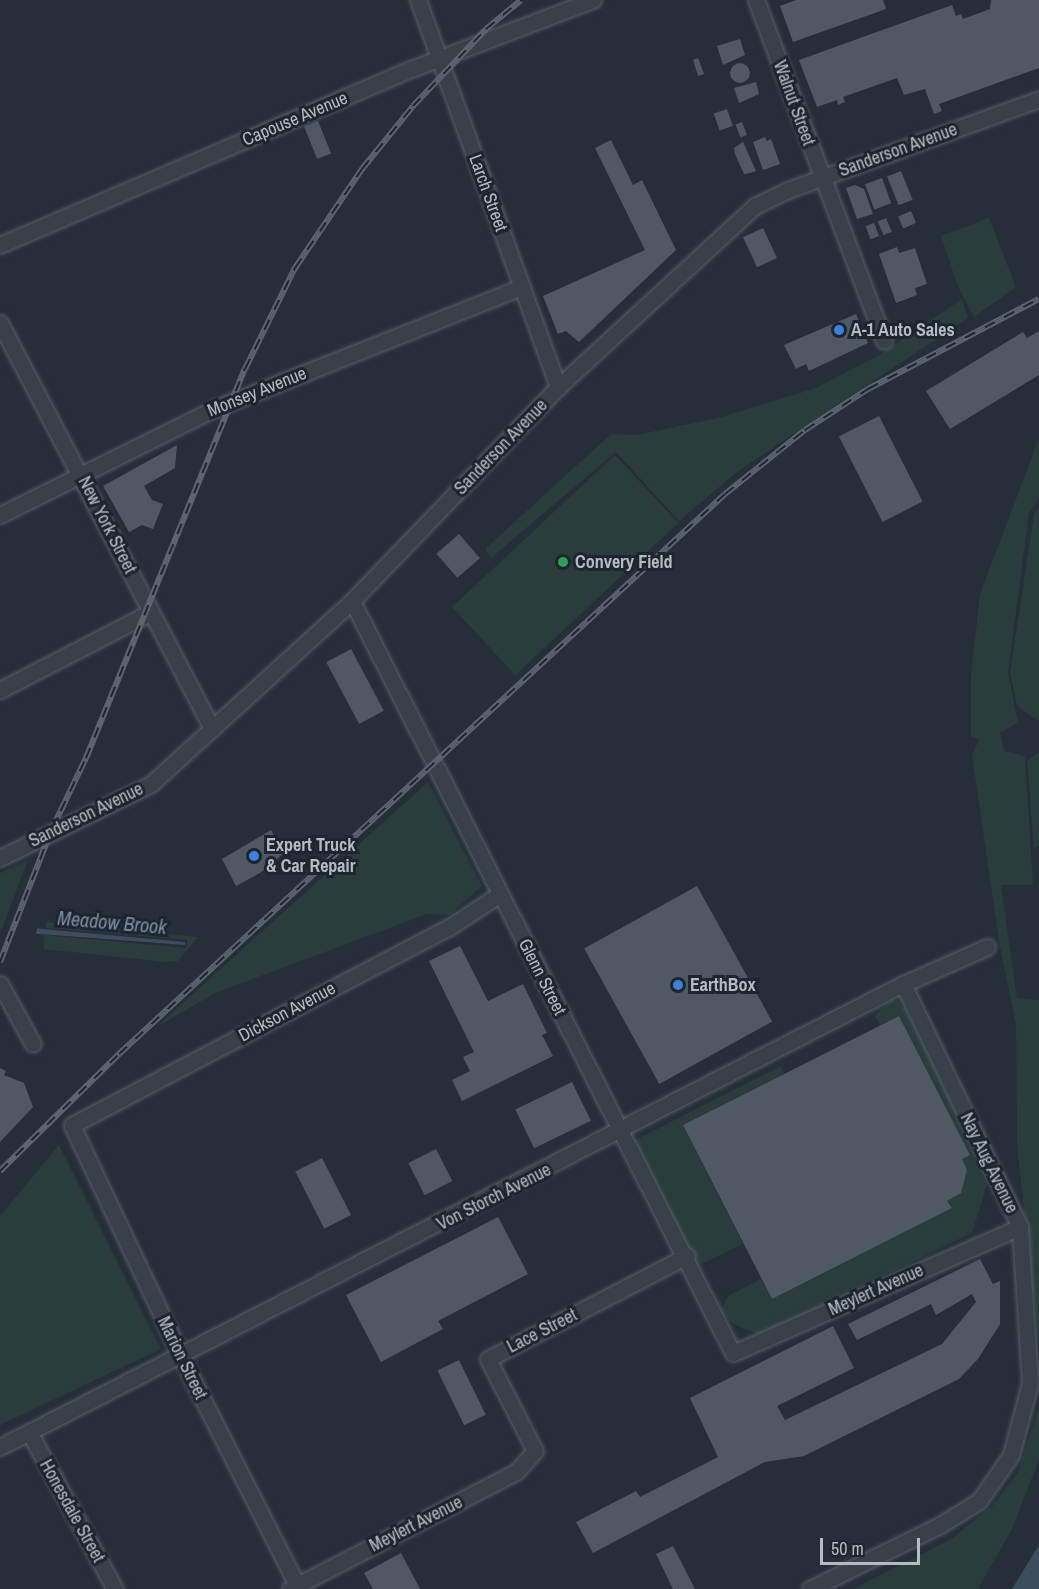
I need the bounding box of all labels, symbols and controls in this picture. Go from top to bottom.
street label: Walnut Street [769,58,819,148]
street label: Capouse Avenue [239,87,351,151]
street label: Sanderson Avenue [835,118,961,182]
street label: Larch Street [464,152,512,234]
place label: A-1 Auto Sales [851,319,955,341]
marker: A-1 Auto Sales [832,323,846,337]
street label: Monsey Avenue [204,362,310,422]
street label: Sanderson Avenue [450,394,552,500]
street label: New York Street [73,473,141,577]
place label: Convery Field [575,551,673,573]
marker: Convery Field [556,555,570,569]
street label: Sanderson Avenue [25,778,147,852]
place label: Expert Truck & Car Repair [266,835,355,878]
marker: Expert Truck & Car Repair [247,849,261,863]
water label: Meadow Brook [56,905,168,939]
street label: Glenn Street [514,935,570,1019]
place label: EarthBox [690,974,756,996]
street label: Dickson Avenue [235,977,339,1047]
marker: EarthBox [671,978,685,992]
street label: Nay Aug Avenue [955,1109,1023,1217]
street label: Von Storch Avenue [433,1159,555,1235]
street label: Meylert Avenue [825,1259,927,1321]
street label: Lace Street [503,1304,581,1358]
street label: Marion Street [153,1313,211,1403]
street label: Honesdale Street [35,1456,109,1566]
street label: Meylert Avenue [366,1491,466,1557]
scale bar [823,1526,924,1564]
text: 50 m [831,1536,864,1561]

